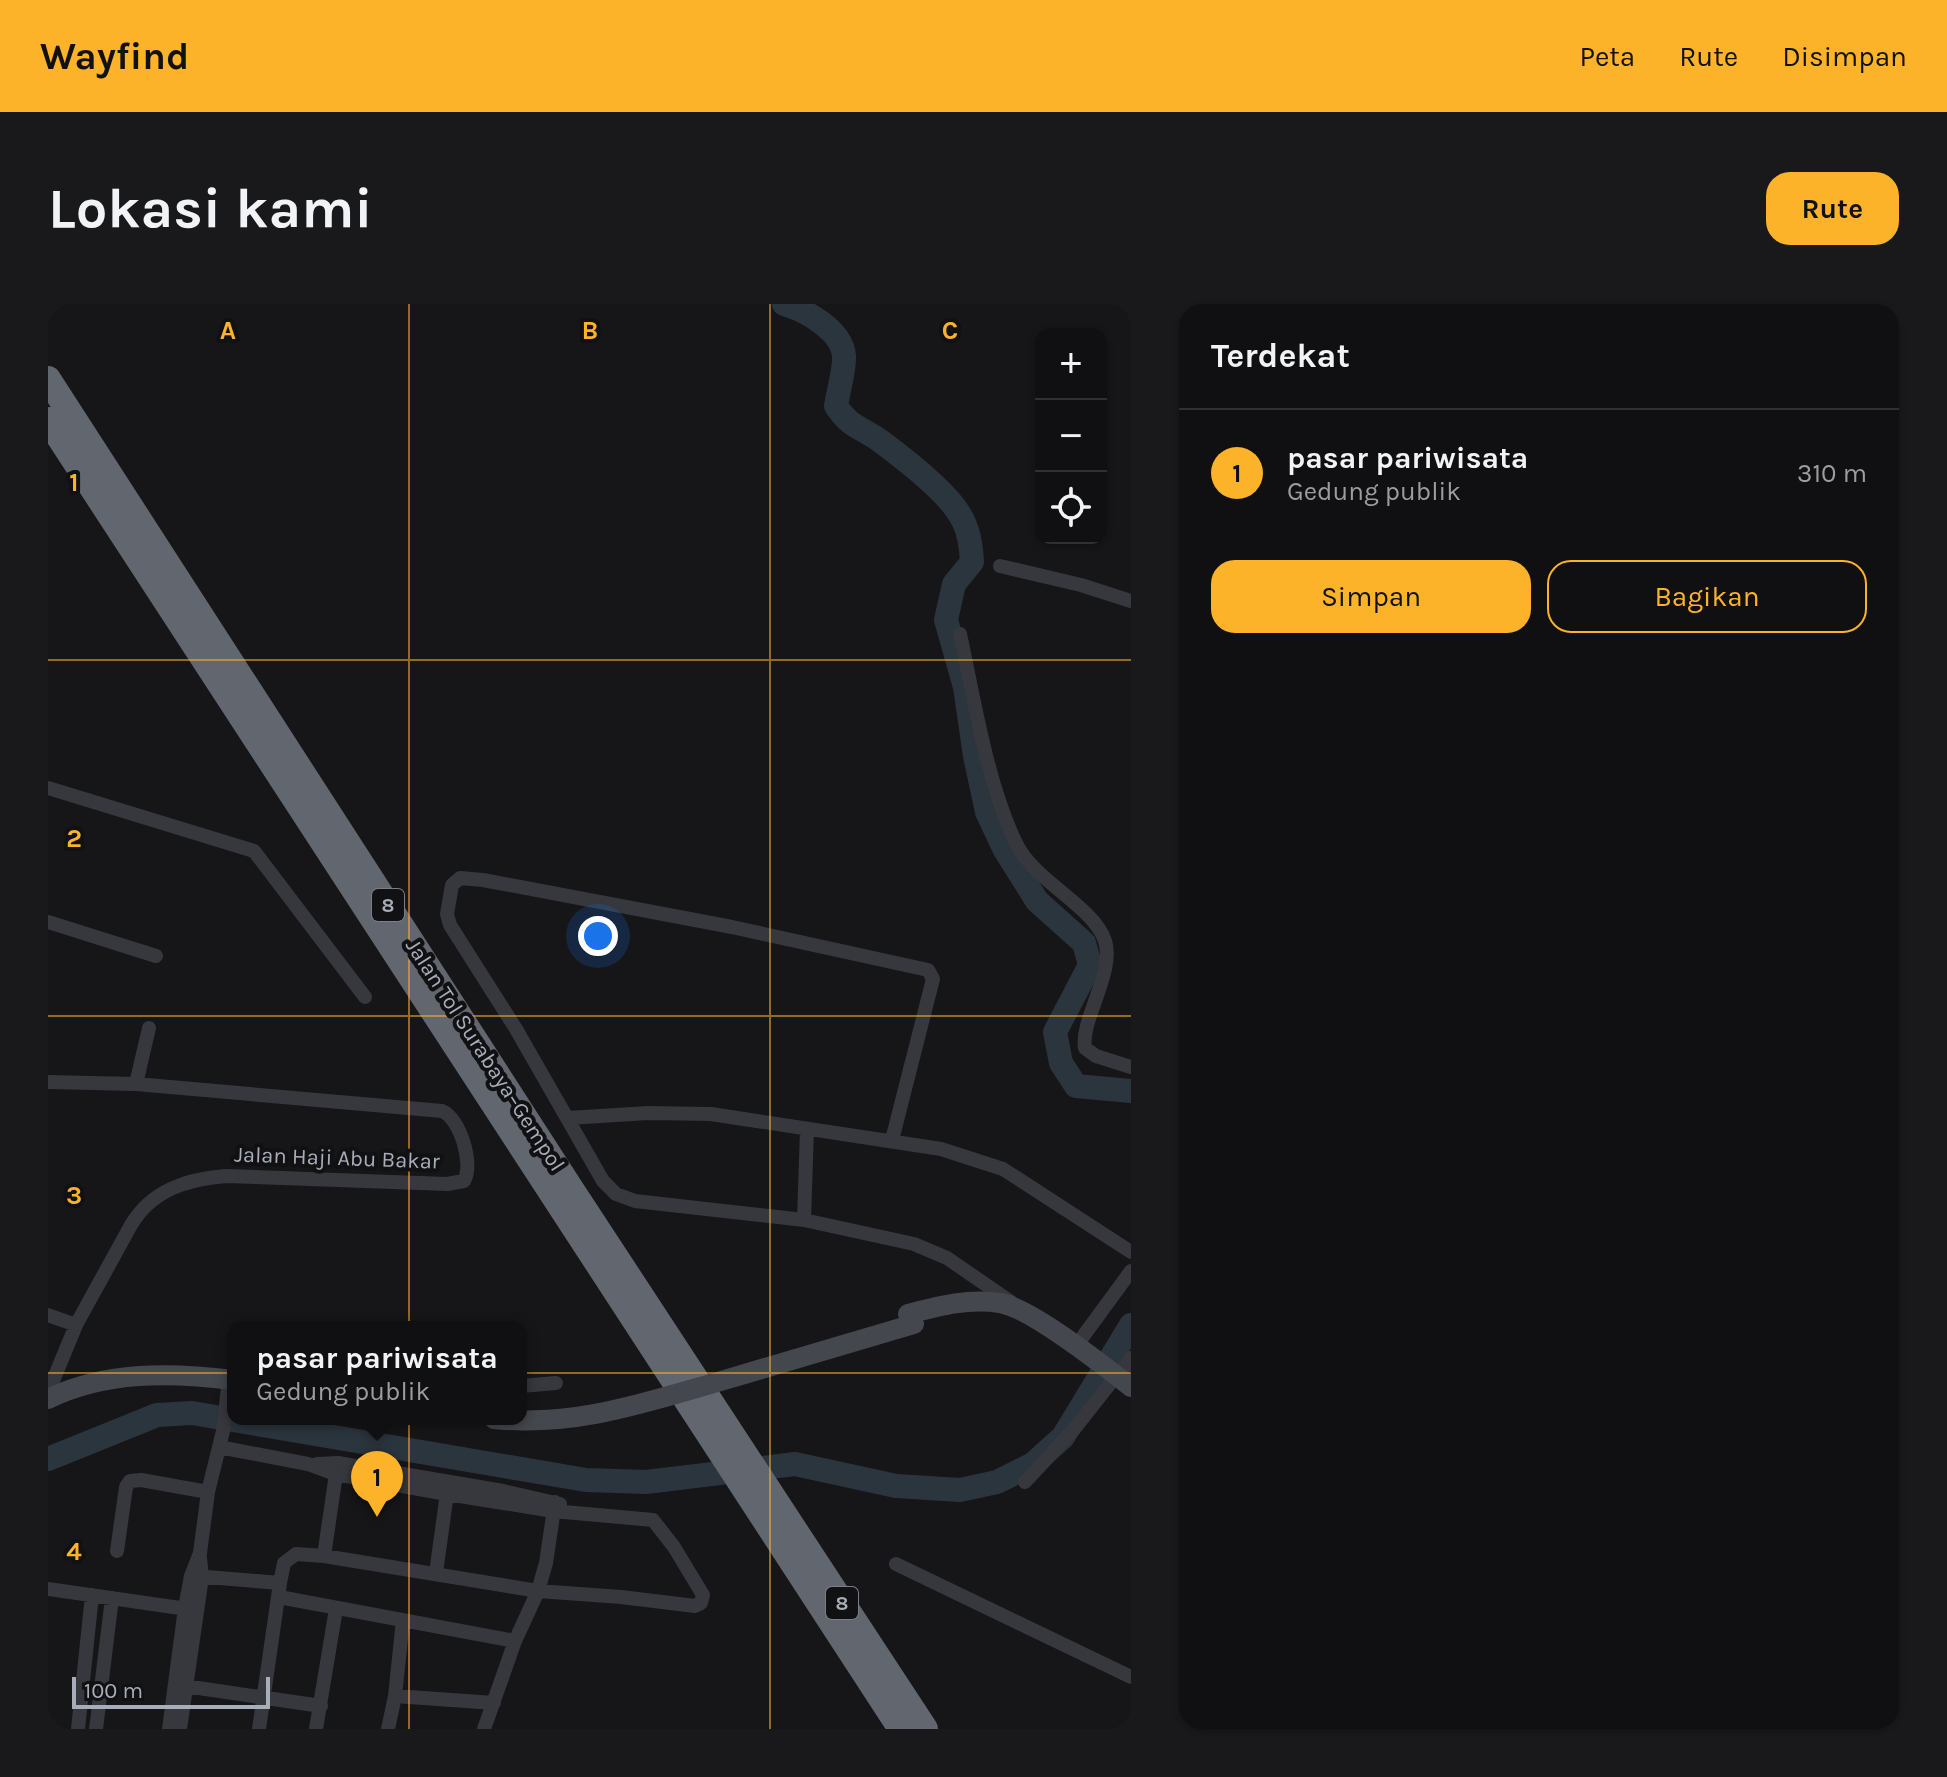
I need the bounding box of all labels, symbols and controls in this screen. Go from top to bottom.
text: Wayfind [40,34,189,79]
text: Peta [1579,40,1635,73]
text: Rute [1679,40,1738,73]
text: Disimpan [1782,40,1907,73]
button: Rute [1766,172,1899,245]
text: Lokasi kami [48,176,373,241]
text: A [220,315,236,346]
text: B [582,315,598,346]
text: C [942,315,958,346]
map controls [1035,328,1107,544]
button: + [1035,328,1107,400]
text: Terdekat [1211,336,1350,376]
button: − [1035,400,1107,472]
text: pasar pariwisata [1287,440,1528,476]
text: 1 [1232,458,1242,489]
text: 310 m [1797,458,1867,489]
text: 1 [69,467,79,498]
button: locate [1035,472,1107,544]
text: Gedung publik [1287,476,1461,507]
button: Simpan [1211,560,1531,633]
button: Bagikan [1547,560,1867,633]
text: 2 [66,823,82,854]
road number: 8 [372,889,404,921]
your location [578,916,618,956]
street label: Jalan Tol Surabaya–Gempol [400,934,570,1176]
street label: Jalan Haji Abu Bakar [234,1141,440,1175]
text: 3 [66,1180,82,1211]
popup [227,1321,527,1425]
text: pasar pariwisata [256,1340,498,1376]
text: Gedung publik [256,1376,430,1407]
pin: 1 [351,1451,403,1517]
text: 4 [66,1536,82,1567]
road number: 8 [826,1587,858,1619]
scale bar [72,1673,270,1709]
text: 100 m [84,1678,143,1704]

